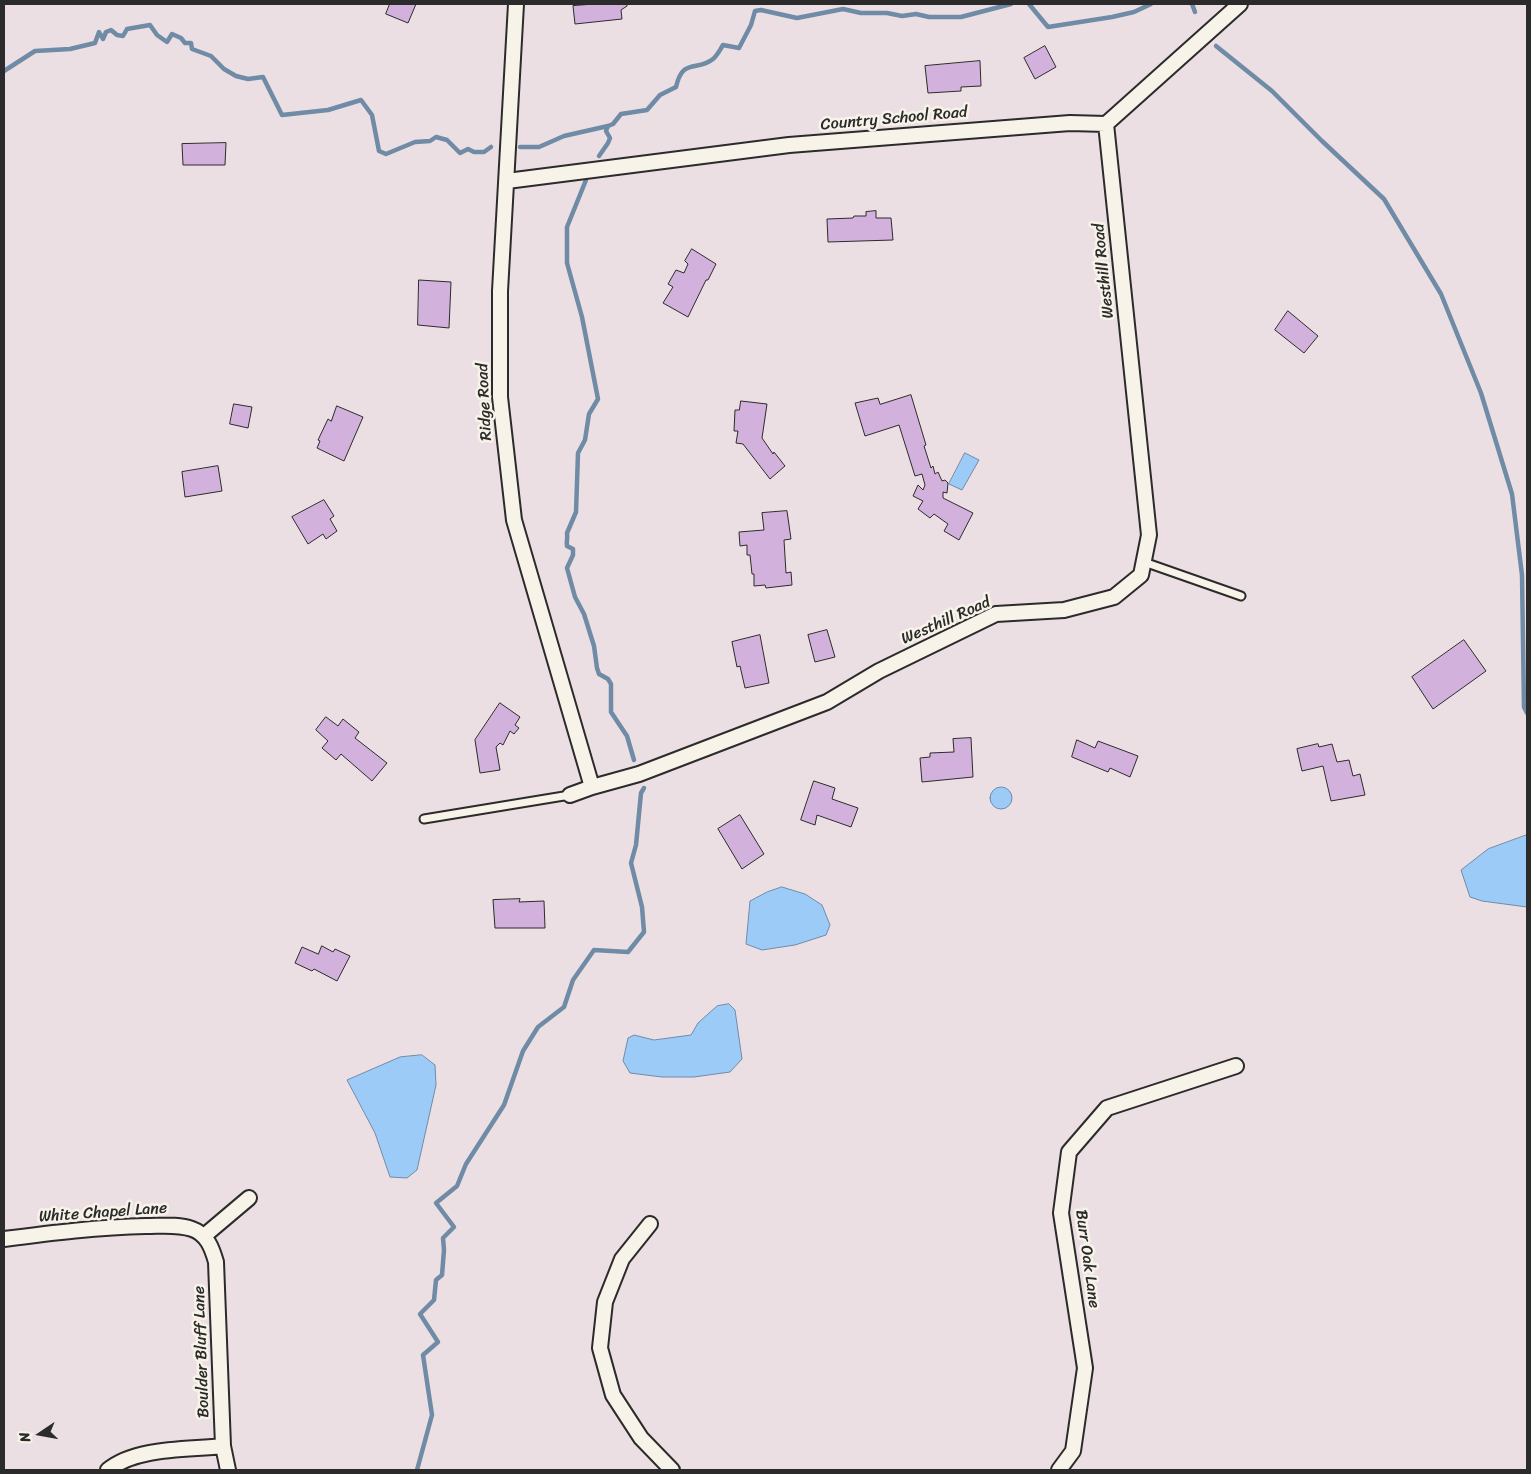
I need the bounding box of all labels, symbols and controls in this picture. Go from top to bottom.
street label: Country School Road [820,103,968,135]
street label: Westhill Road [1089,223,1119,319]
street label: Ridge Road [473,363,497,441]
street label: Westhill Road [899,593,993,649]
street label: White Chapel Lane [38,1199,168,1227]
street label: Burr Oak Lane [1071,1209,1103,1309]
street label: Boulder Bluff Lane [190,1286,214,1418]
north arrow [15,1409,65,1459]
text: N [12,1430,38,1445]

